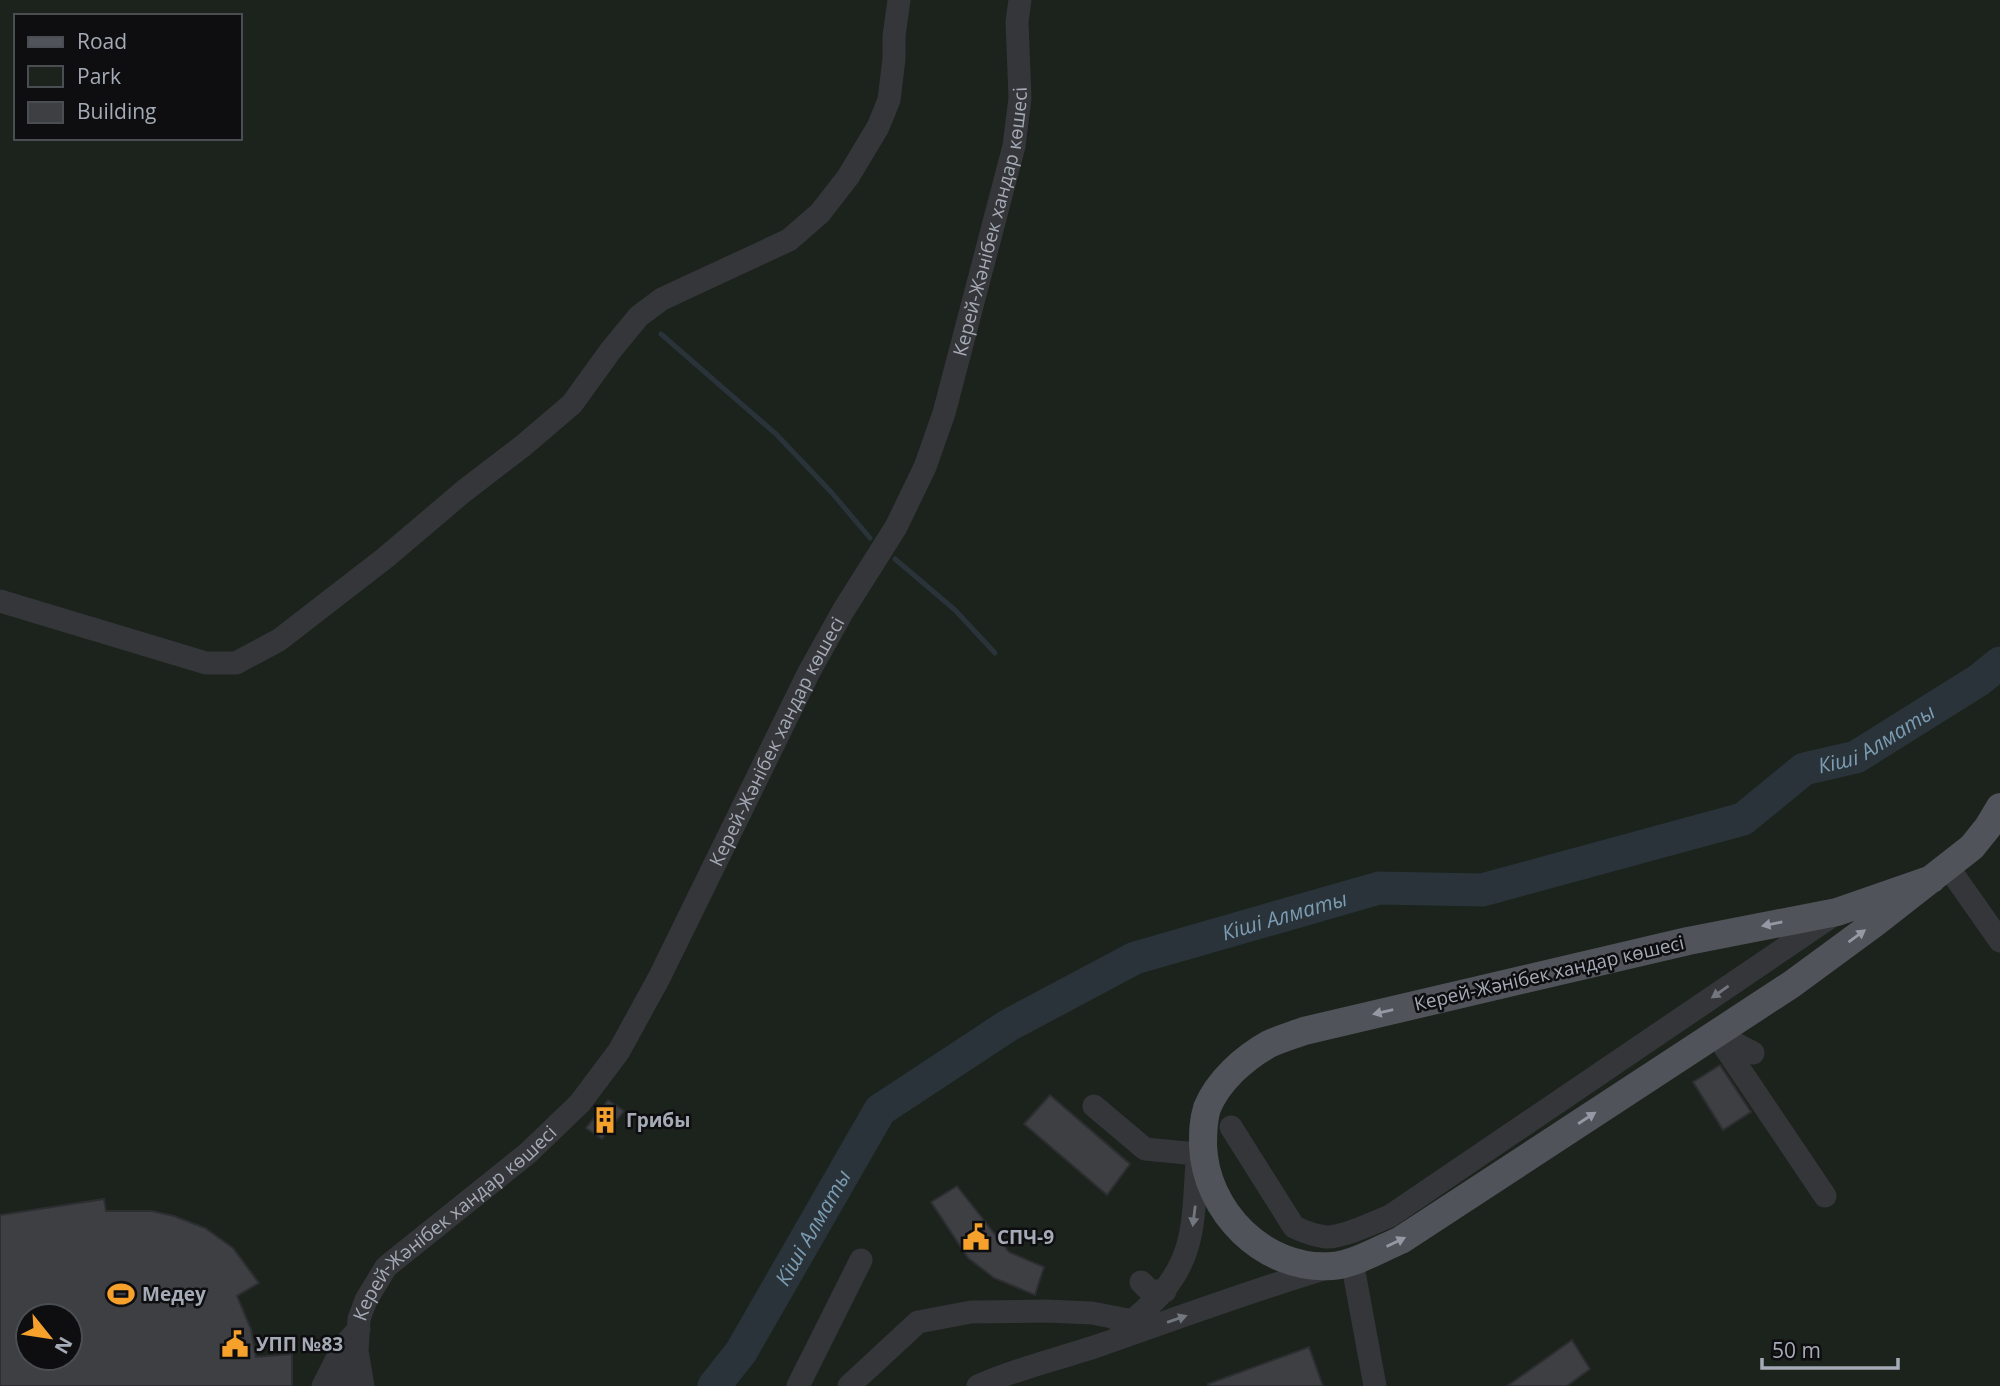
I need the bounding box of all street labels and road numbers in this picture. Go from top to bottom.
street label: Керей-Жәнібек хандар көшесі [946,86,1033,359]
street label: Керей-Жәнібек хандар көшесі [703,612,850,871]
street label: Керей-Жәнібек хандар көшесі [1412,929,1686,1017]
street label: Керей-Жәнібек хандар көшесі [347,1120,562,1324]

